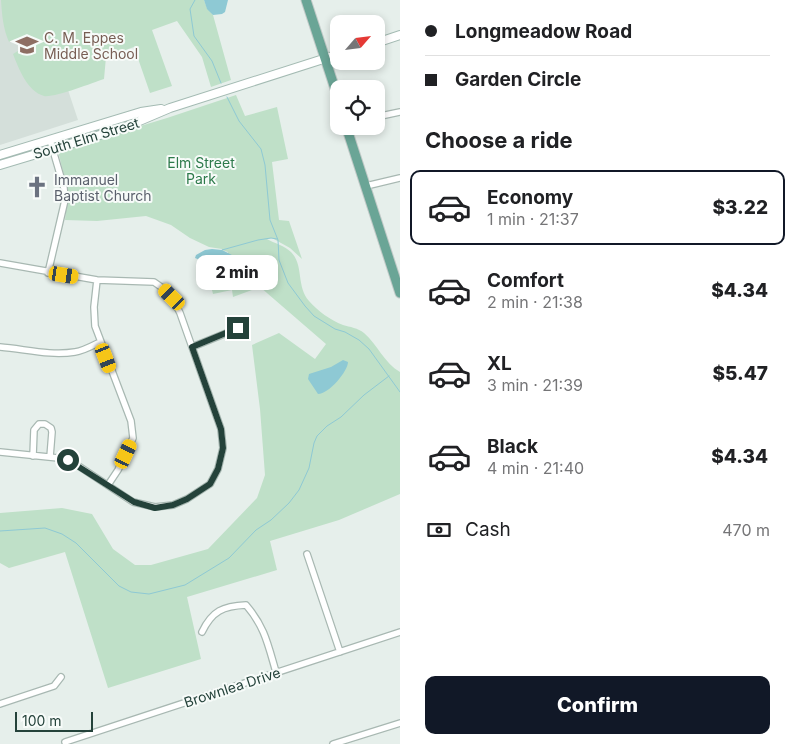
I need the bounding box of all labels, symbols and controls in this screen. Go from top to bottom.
north arrow [330,15,385,70]
map controls [330,15,385,135]
text: Longmeadow Road [455,20,632,43]
place label: C. M. Eppes Middle School [44,29,138,62]
school or university icon: C. M. Eppes Middle School [14,32,40,58]
text: Garden Circle [455,68,581,91]
button: locate [330,80,385,135]
street label: South Elm Street [31,114,141,162]
text: Choose a ride [425,127,573,153]
park label: Elm Street Park [167,154,235,187]
place label: Immanuel Baptist Church [54,171,152,204]
church icon: Immanuel Baptist Church [24,174,50,200]
icon: car [427,185,472,230]
text: Economy [487,186,573,209]
text: $3.22 [712,196,768,219]
text: 1 min · 21:37 [487,209,579,229]
callout: 2 min [197,255,279,290]
text: 2 min [215,262,259,282]
car [48,265,79,285]
icon: car [427,268,472,313]
text: Comfort [487,269,564,292]
text: $4.34 [711,279,768,302]
car [156,281,187,313]
text: 2 min · 21:38 [487,292,583,312]
route end [227,317,249,339]
car [93,341,118,375]
icon: car [427,351,472,396]
text: XL [487,352,512,375]
text: $5.47 [713,362,768,385]
text: 3 min · 21:39 [487,375,583,395]
icon: car [427,434,472,479]
text: Black [487,435,538,458]
car [112,437,139,471]
text: $4.34 [711,445,768,468]
route start [57,449,79,471]
text: 4 min · 21:40 [487,458,584,478]
icon: cash [425,516,453,544]
text: Cash [465,518,511,541]
text: 470 m [722,520,770,540]
street label: Brownlea Drive [182,663,282,711]
button: Confirm [425,676,770,734]
scale bar [15,709,92,732]
text: 100 m [22,712,62,729]

